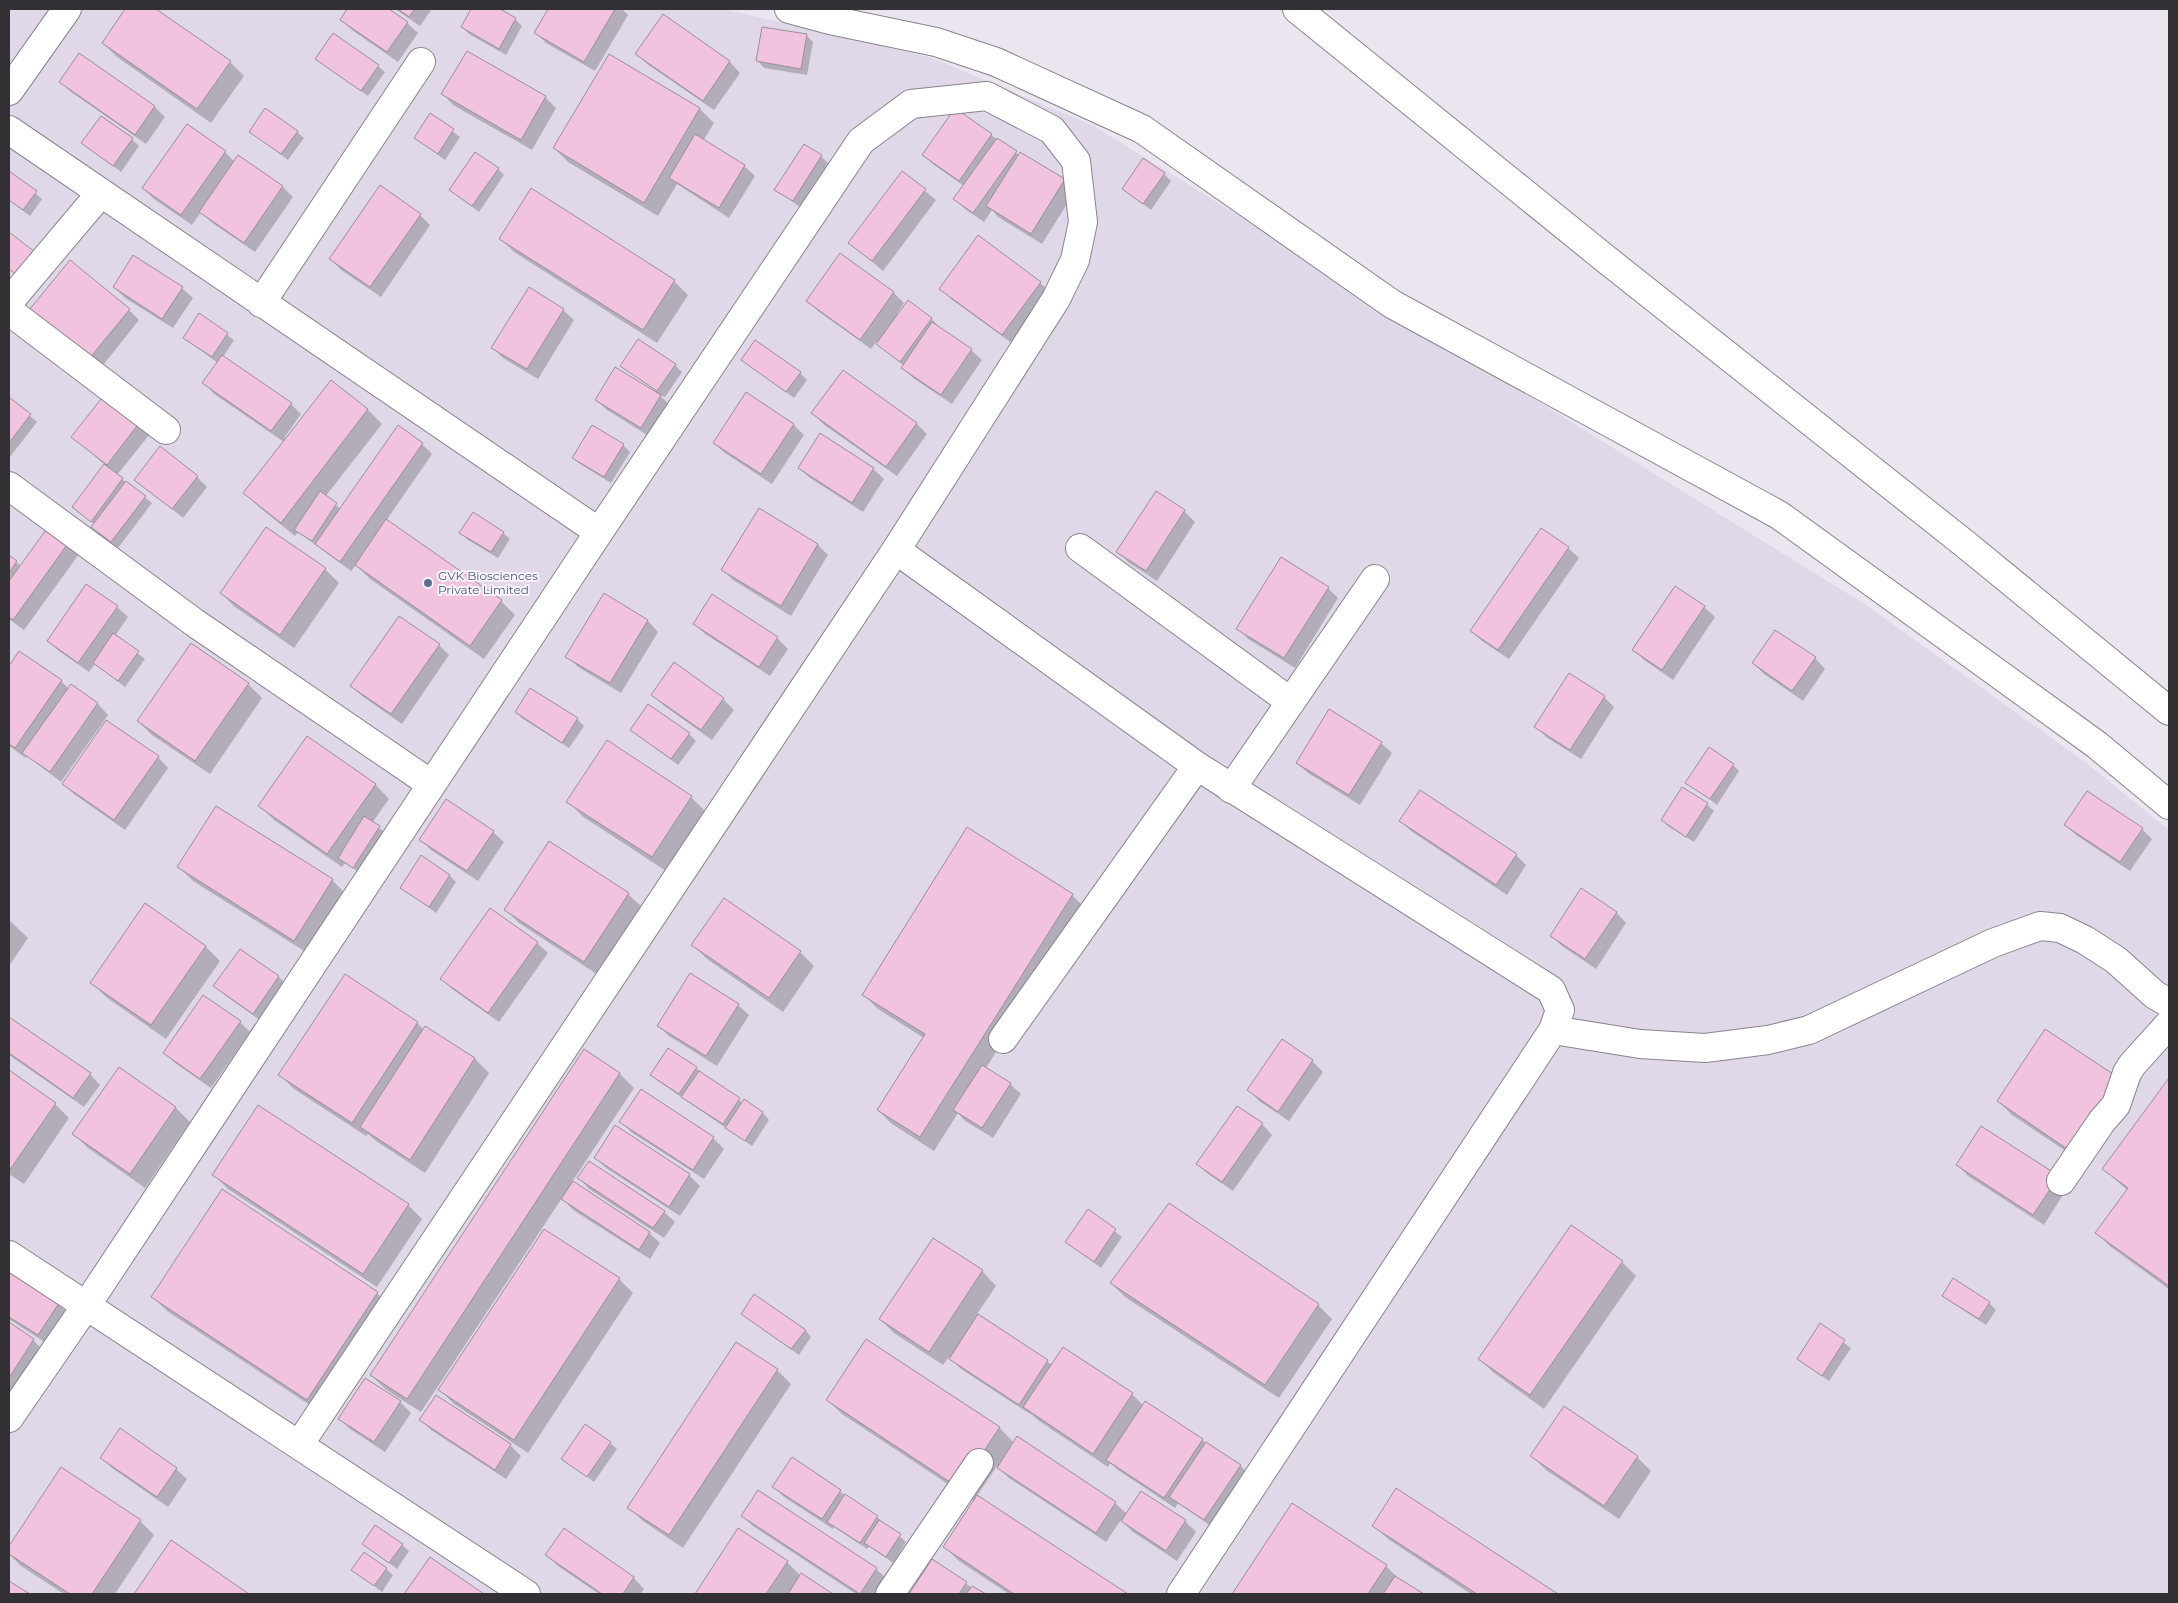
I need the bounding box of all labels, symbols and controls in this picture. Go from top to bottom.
place label: GVK Biosciences Private Limited [438,568,538,597]
marker: GVK Biosciences Private Limited [422,577,434,589]

